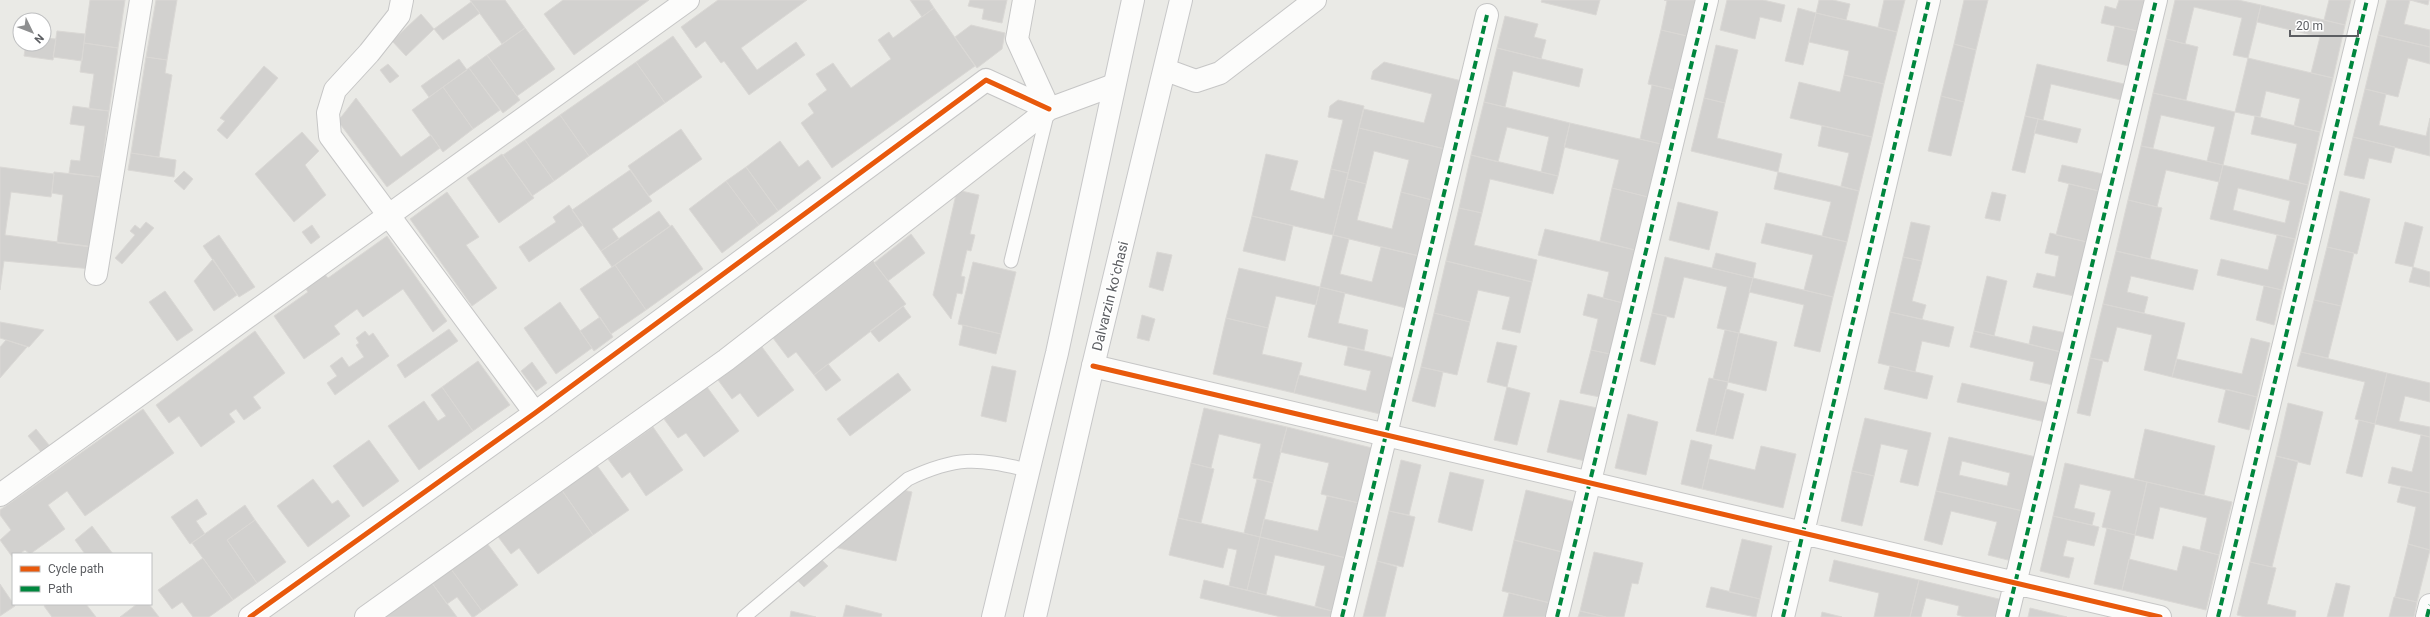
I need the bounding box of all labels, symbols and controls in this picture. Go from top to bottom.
north arrow [12,12,52,52]
scale bar [2290,12,2358,38]
text: 20 m [2296,19,2323,33]
text: N [31,31,46,46]
street label: Dalvarzin koʻchasi [1089,240,1131,352]
legend [12,553,152,605]
text: Cycle path [48,562,104,576]
text: Path [48,582,73,596]

